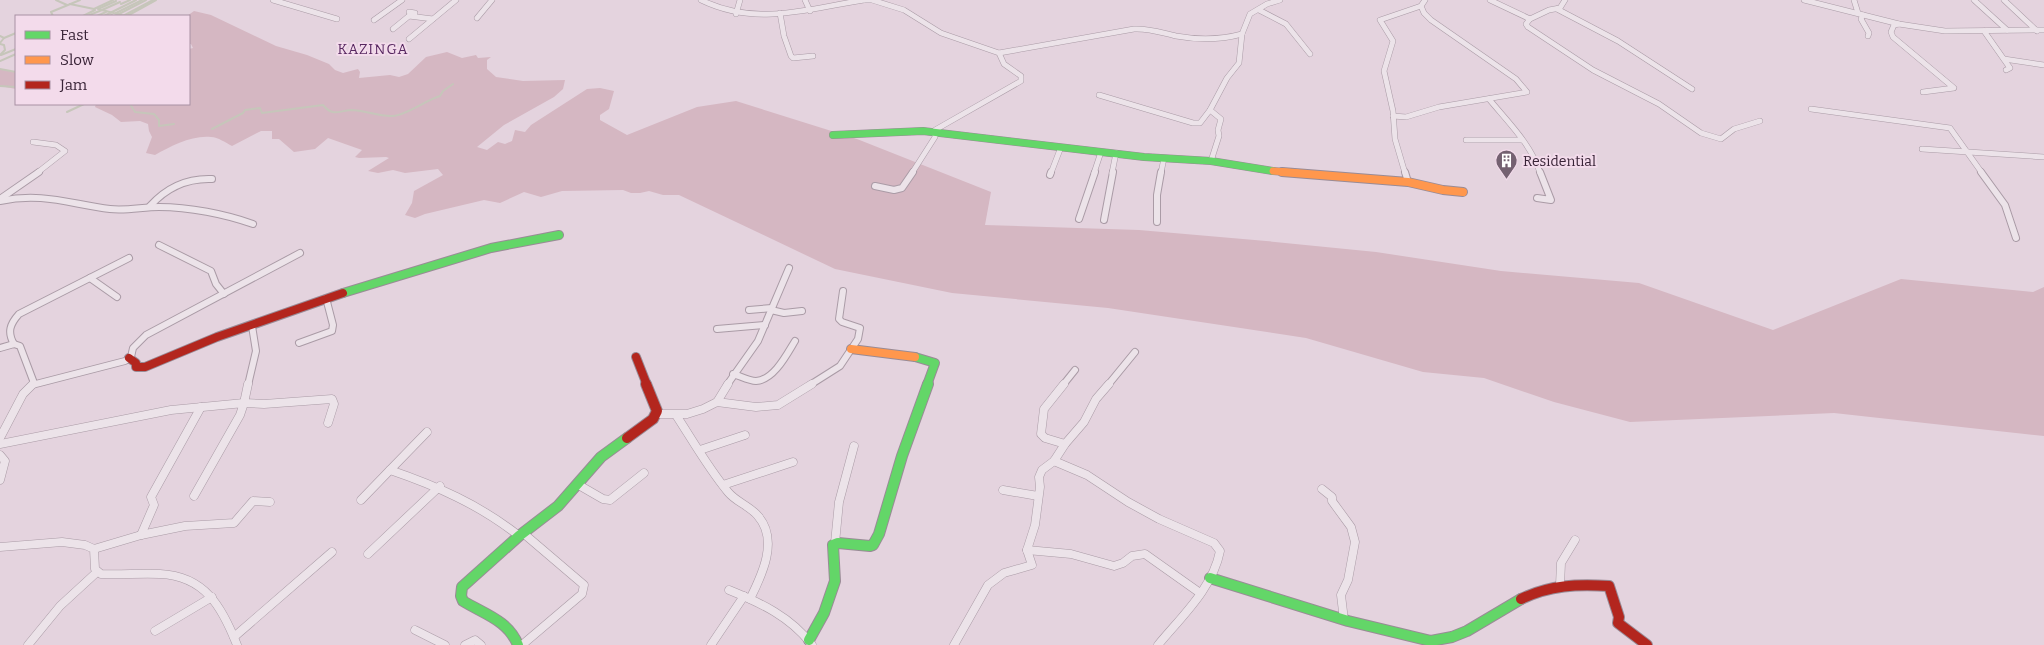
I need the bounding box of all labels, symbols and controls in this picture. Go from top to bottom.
legend [15,15,190,105]
text: Fast [60,26,89,44]
district label: KAZINGA [337,41,409,58]
text: Slow [60,51,95,69]
text: Jam [59,76,88,94]
building icon: Residential [1495,149,1519,180]
place label: Residential [1523,153,1596,170]

